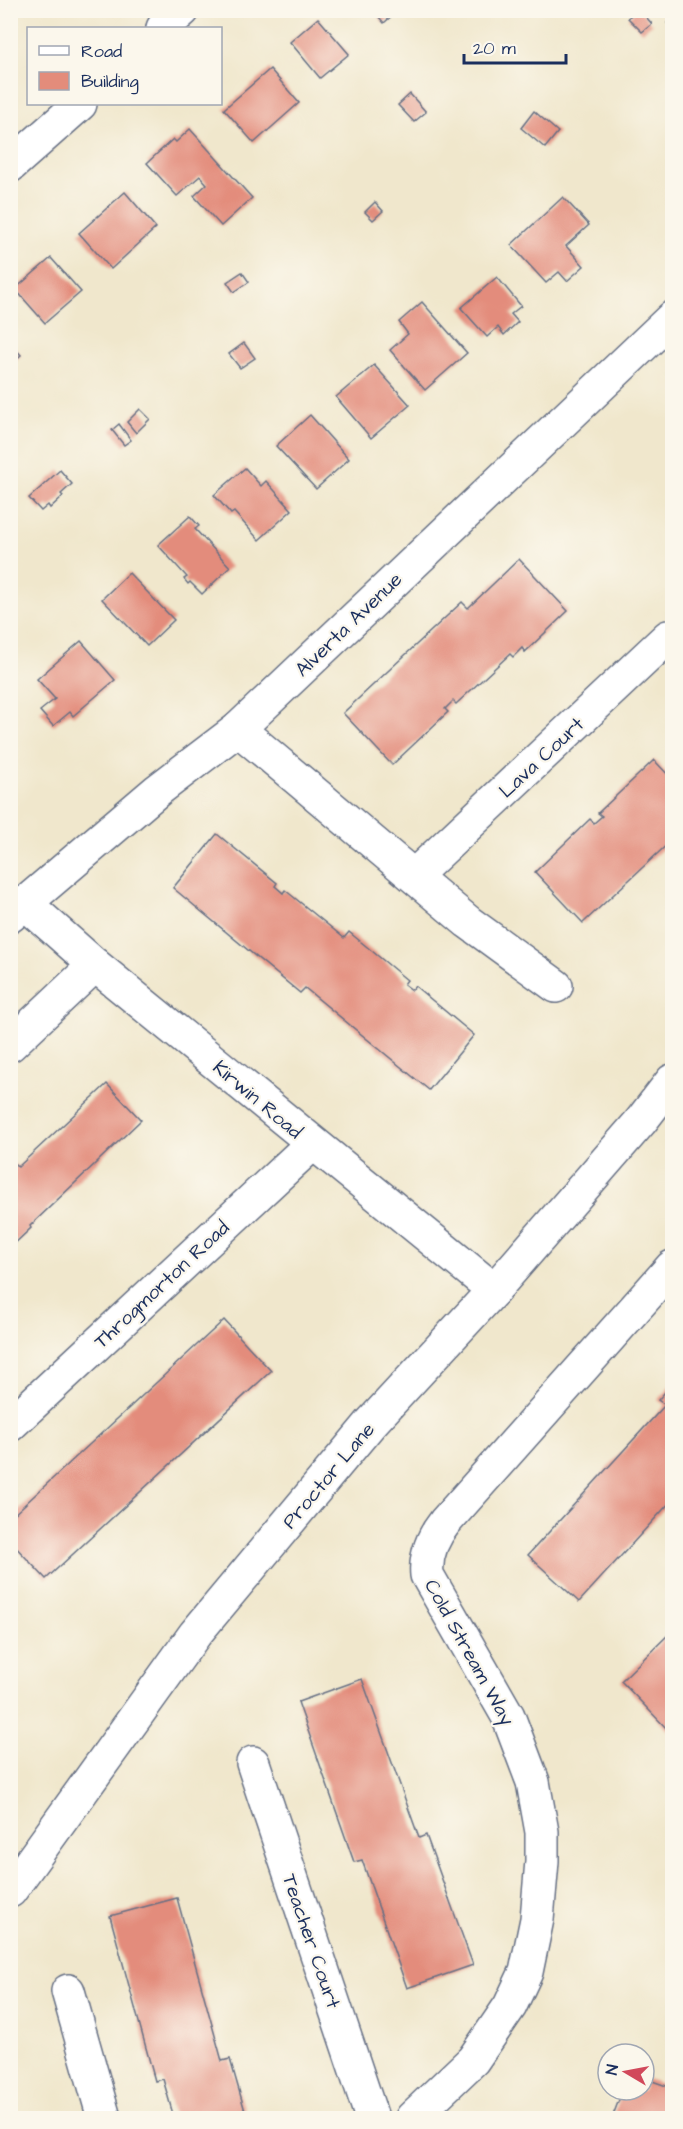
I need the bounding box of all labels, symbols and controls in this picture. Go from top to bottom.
legend [27,27,222,105]
scale bar [464,27,566,65]
text: 20 m [473,36,516,61]
text: Road [81,39,122,64]
text: Building [81,69,139,95]
street label: Alverta Avenue [289,566,409,683]
street label: Lava Court [493,711,590,805]
street label: Kirwin Road [206,1054,308,1146]
street label: Throgmorton Road [88,1214,236,1356]
street label: Proctor Lane [276,1416,382,1535]
street label: Cold Stream Way [416,1574,521,1731]
street label: Teacher Court [275,1870,347,2012]
north arrow [596,2042,656,2102]
text: N [601,2063,624,2076]

